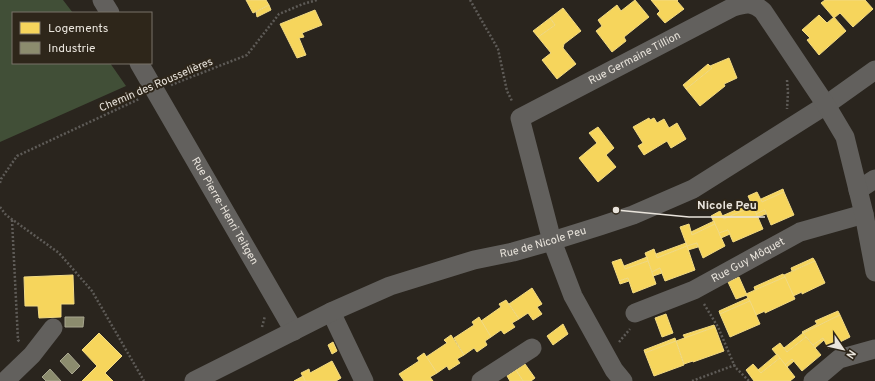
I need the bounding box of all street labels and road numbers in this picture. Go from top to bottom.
street label: Rue Germaine Tillion [586,28,683,88]
street label: Chemin des Rousselières [97,55,215,115]
street label: Rue Pierre-Henri Teitgen [188,155,261,267]
street label: Rue de Nicole Peu [499,224,588,262]
street label: Rue Guy Môquet [709,235,787,286]

